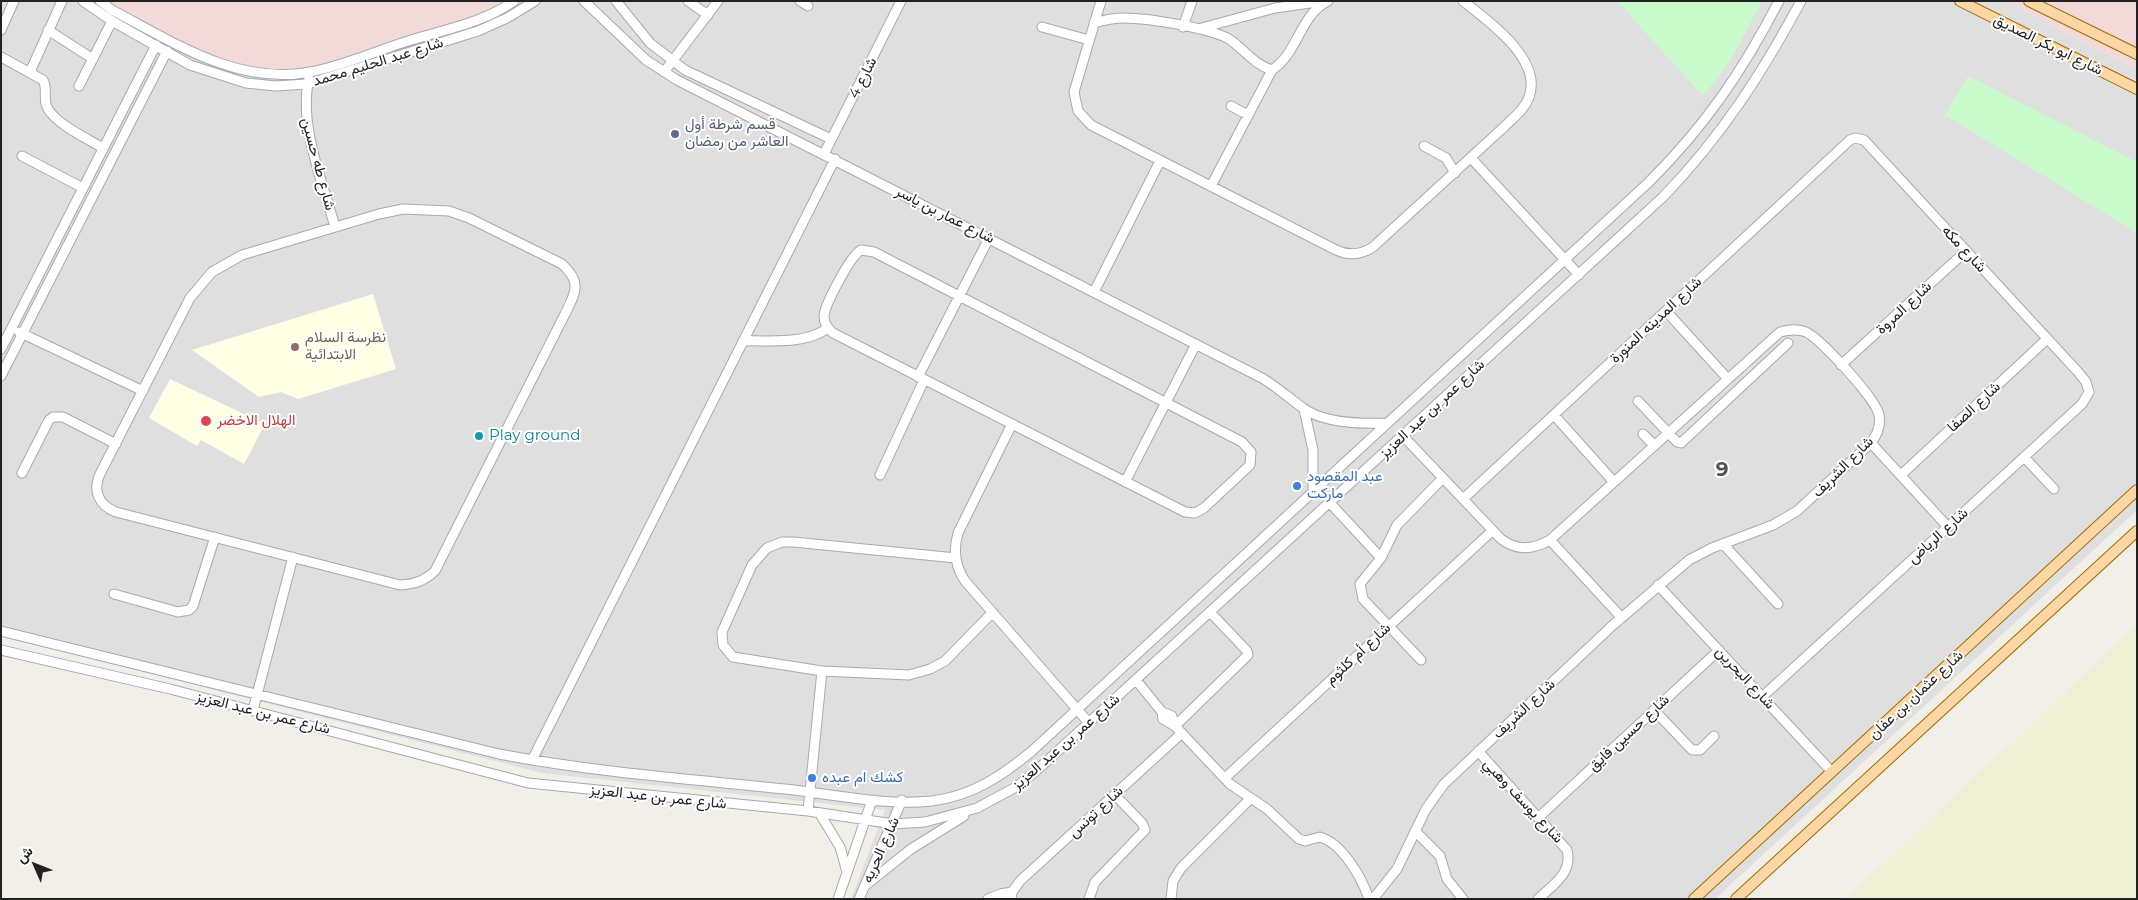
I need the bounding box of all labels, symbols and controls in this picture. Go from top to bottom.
street label: شارع ابو بكر الصديق [1990,11,2106,79]
street label: شارع عبد الحليم محمد [311,34,445,90]
street label: شارع 4 [845,54,881,102]
street label: شارع طه حسين [297,116,339,212]
place label: قسم شرطة أول العاشر من رمضان [685,116,789,151]
marker: قسم شرطة أول العاشر من رمضان [669,128,681,140]
street label: شارع عمار بن ياسر [892,182,998,248]
street label: شارع مكه [1938,222,1990,276]
street label: شارع المدينه المنورة [1606,273,1706,367]
street label: شارع المروة [1872,278,1936,338]
place label: نظرسة السلام الابتدائية [305,329,386,364]
marker: نظرسة السلام الابتدائية [289,341,301,353]
street label: شارع عمر بن عبد العزيز [1376,356,1488,462]
street label: شارع الصفا [1944,378,2004,436]
place label: الهلال الاخضر [217,412,296,430]
marker: الهلال الاخضر [199,414,213,428]
place label: Play ground [489,427,580,445]
marker: Play ground [473,430,485,442]
street label: شارع الشريف [1809,433,1877,501]
district label: 9 [1716,458,1728,482]
place label: عبد المقصود ماركت [1307,468,1383,503]
marker: عبد المقصود ماركت [1291,480,1303,492]
street label: شارع الرياض [1904,504,1972,568]
street label: شارع أم كلثوم [1322,619,1394,689]
street label: شارع البحرين [1711,643,1779,713]
street label: شارع عثمان بن عفان [1865,647,1967,743]
street label: شارع الشريف [1489,675,1559,743]
street label: شارع عمر بن عبد العزيز [194,688,332,738]
street label: شارع عمر بن عبد العزيز [1008,690,1124,794]
street label: شارع حسين فايق [1585,691,1673,775]
street label: شارع يوسف وهبي [1479,755,1567,847]
place label: كشك ام عبده [822,769,903,787]
marker: كشك ام عبده [806,772,818,784]
street label: شارع عمر بن عبد العزيز [589,781,727,813]
street label: شارع تونس [1065,782,1127,842]
street label: شارع الحريه [858,814,904,886]
north arrow [10,840,60,890]
text: ش [12,842,37,867]

